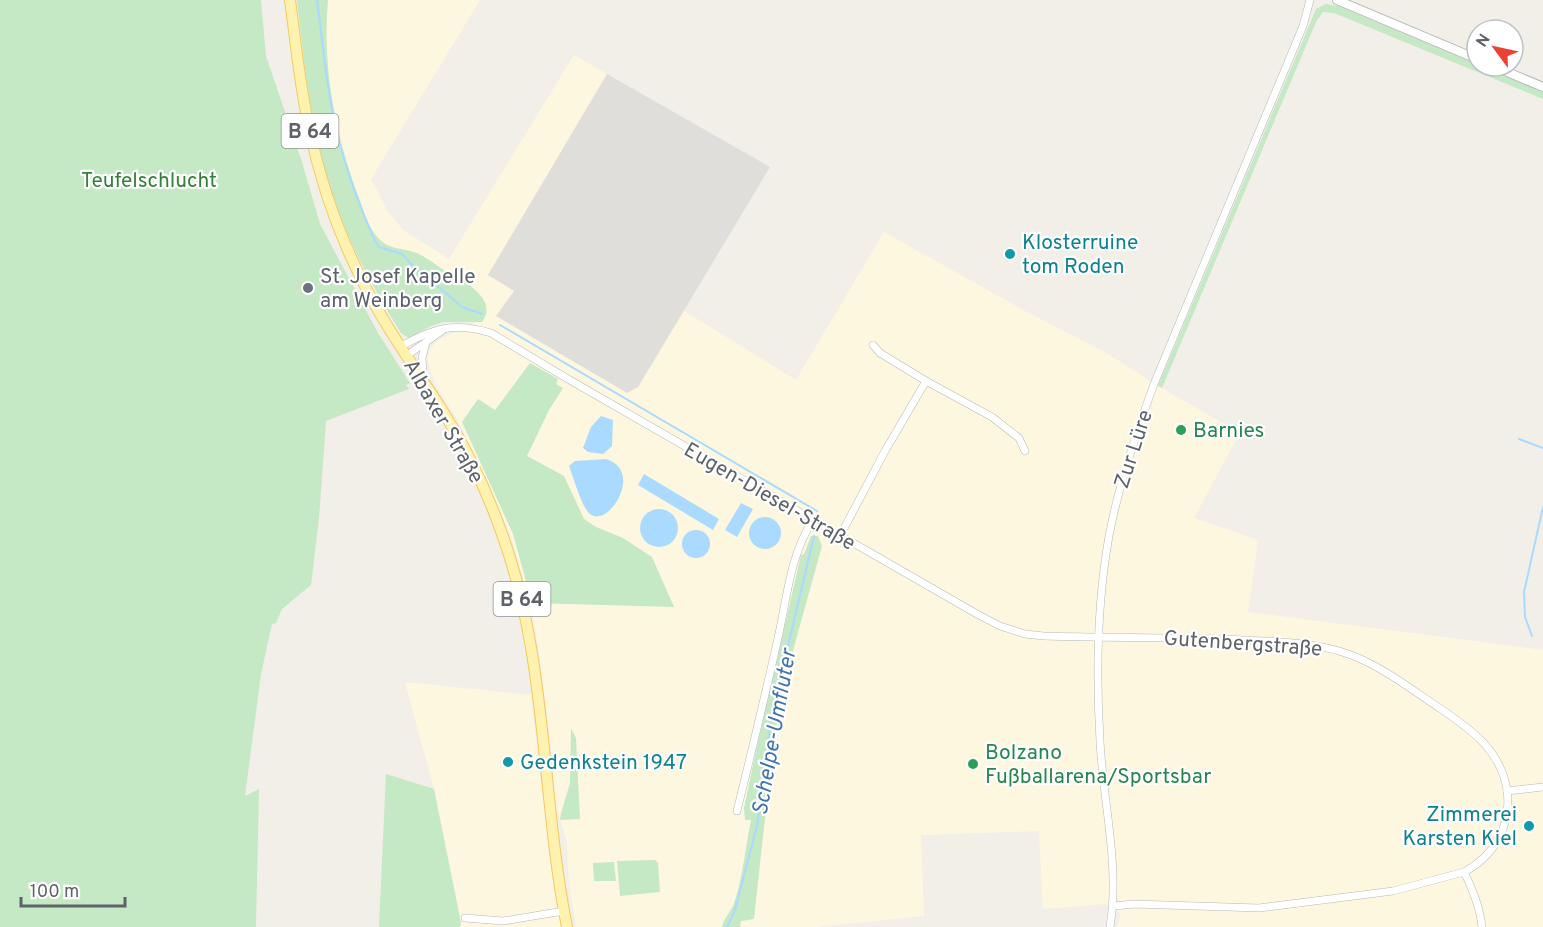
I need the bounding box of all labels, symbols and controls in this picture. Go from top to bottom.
north arrow [1465,18,1525,78]
text: N [1473,31,1496,51]
road number: B 64 [282,114,338,148]
park label: Teufelschlucht [81,168,217,195]
place label: Klosterruine tom Roden [1022,230,1138,281]
marker: Klosterruine tom Roden [1003,247,1017,261]
place label: St. Josef Kapelle am Weinberg [320,264,476,315]
marker: St. Josef Kapelle am Weinberg [301,281,315,295]
street label: Albaxer Straße [396,355,489,489]
street label: Zur Lüre [1109,407,1160,492]
place label: Barnies [1193,418,1264,445]
marker: Barnies [1174,423,1188,437]
street label: Eugen-Diesel-Straße [679,437,860,557]
road number: B 64 [494,582,550,616]
street label: Gutenbergstraße [1163,625,1323,664]
water label: Schelpe-Umfluter [748,646,804,818]
place label: Bolzano Fußballarena/Sportsbar [985,740,1211,791]
place label: Gedenkstein 1947 [520,750,687,777]
marker: Gedenkstein 1947 [501,755,515,769]
marker: Bolzano Fußballarena/Sportsbar [966,757,980,771]
place label: Zimmerei Karsten Kiel [1403,802,1517,853]
marker: Zimmerei Karsten Kiel [1522,819,1536,833]
scale bar [21,870,124,908]
text: 100 m [30,881,79,904]

